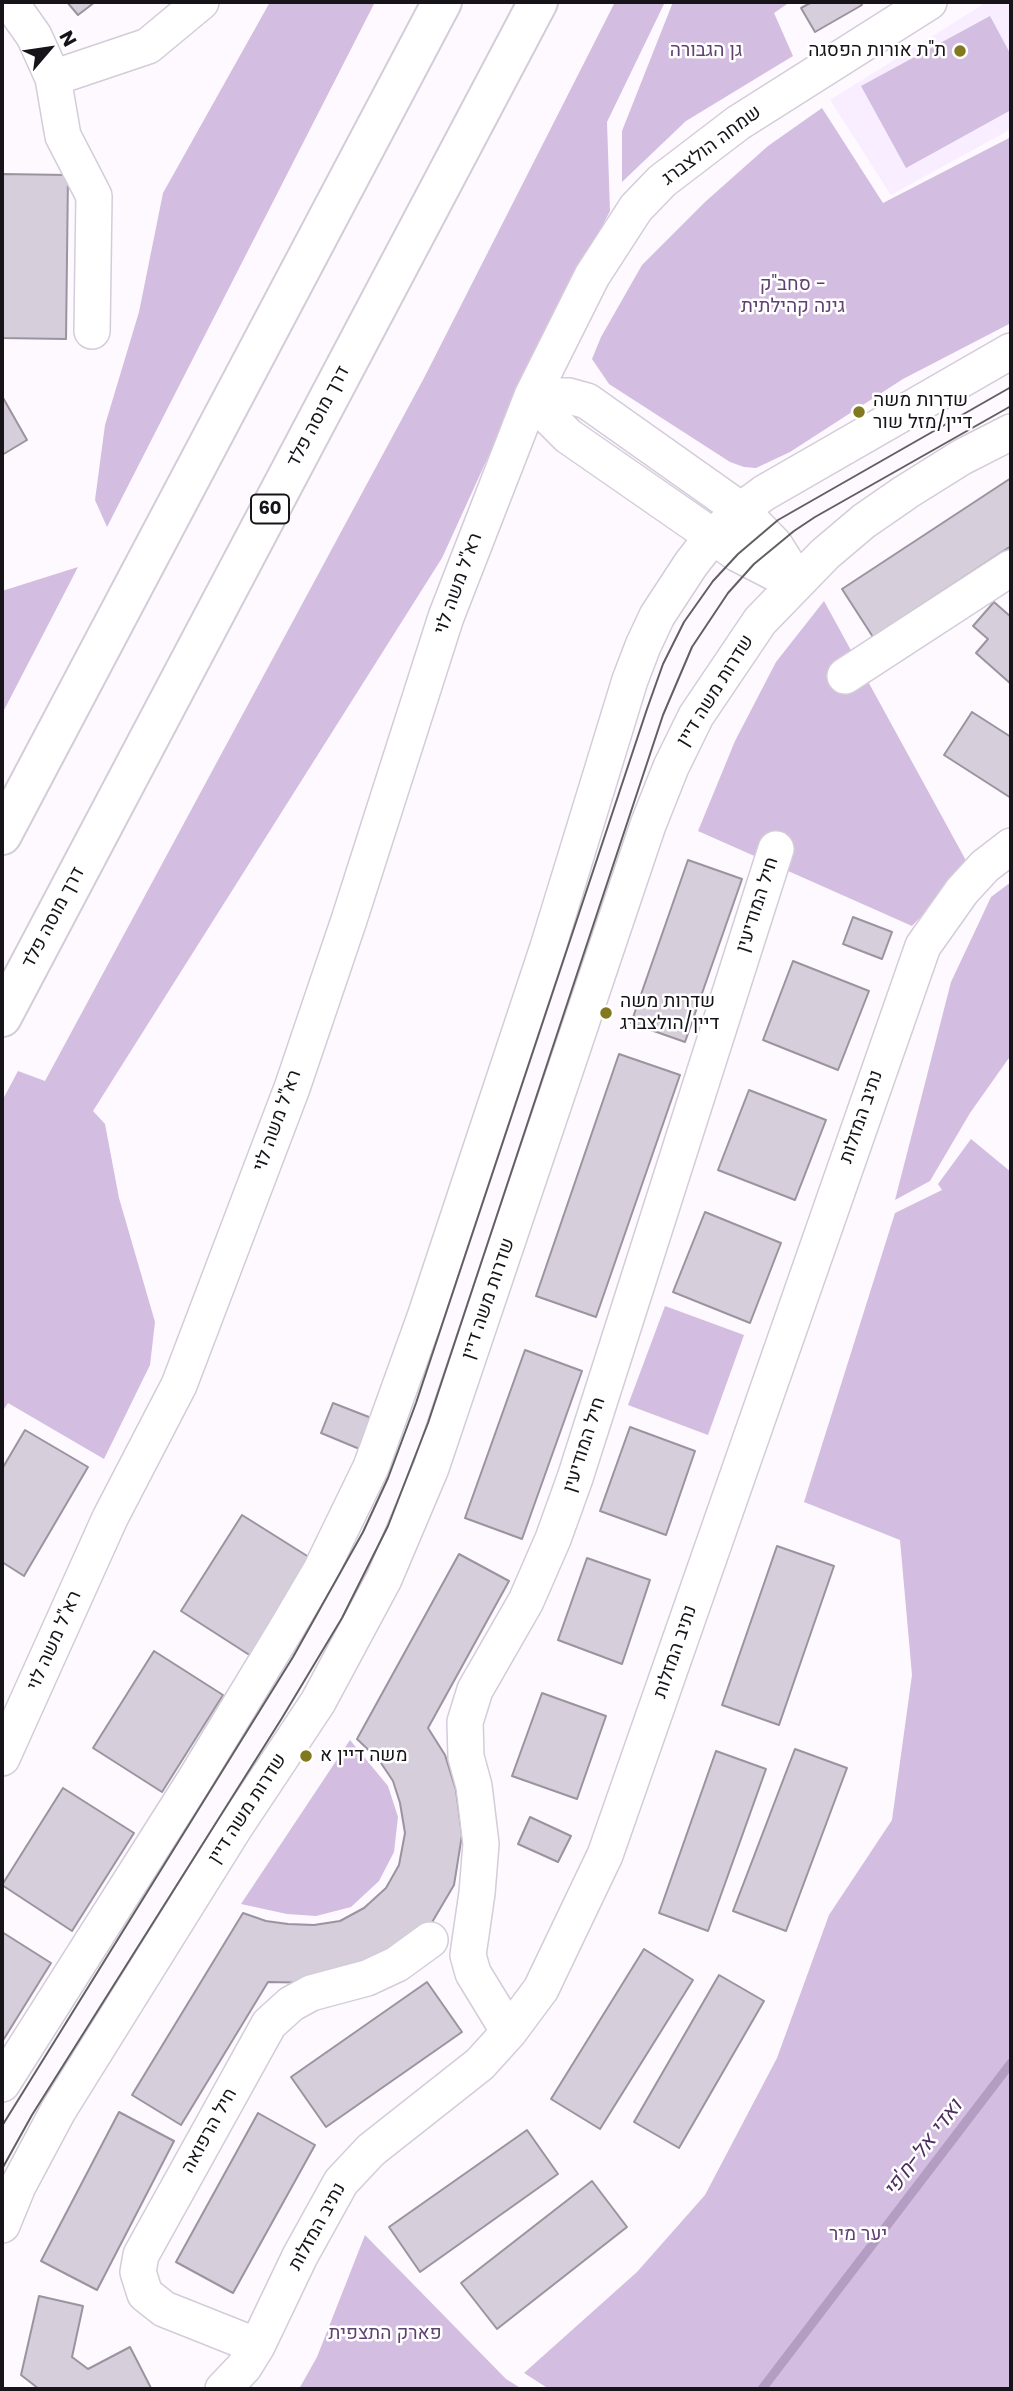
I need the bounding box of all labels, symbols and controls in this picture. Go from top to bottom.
north arrow [14,14,84,84]
text: N [53,26,83,51]
park label: גן הגבורה [670,40,742,62]
place label: ת"ת אורות הפסגה [808,40,946,62]
marker: ת"ת אורות הפסגה [952,43,968,59]
street label: שמחה הולצברג [658,101,766,191]
park label: סחב"ק - גינה קהילתית [741,274,845,318]
street label: דרך מוסה פלד [283,363,355,471]
place label: שדרות משה דיין/מזל שור [873,390,972,434]
marker: שדרות משה דיין/מזל שור [851,404,867,420]
road number: 60 [251,494,289,524]
street label: רא"ל משה לוי [430,530,488,638]
street label: שדרות משה דיין [673,631,759,751]
street label: חיל המודיעין [732,855,784,955]
street label: דרך מוסה פלד [18,864,90,972]
place label: שדרות משה דיין/הולצברג [620,991,719,1035]
marker: שדרות משה דיין/הולצברג [598,1005,614,1021]
street label: רא"ל משה לוי [249,1067,307,1175]
street label: נתיב המזלות [835,1068,889,1166]
street label: שדרות משה דיין [458,1235,520,1363]
street label: חיל המודיעין [559,1395,611,1495]
street label: רא"ל משה לוי [23,1588,87,1694]
street label: נתיב המזלות [649,1603,703,1701]
place label: משה דיין א [320,1745,407,1767]
marker: משה דיין א [298,1748,314,1764]
street label: שדרות משה דיין [204,1750,292,1868]
street label: חיל הרפואה [177,2085,243,2177]
water label: ואדי אל-ח'פי [879,2096,969,2202]
street label: נתיב המזלות [285,2179,351,2275]
park label: יער מיר [829,2224,887,2246]
park label: פארק התצפית [328,2323,442,2345]

